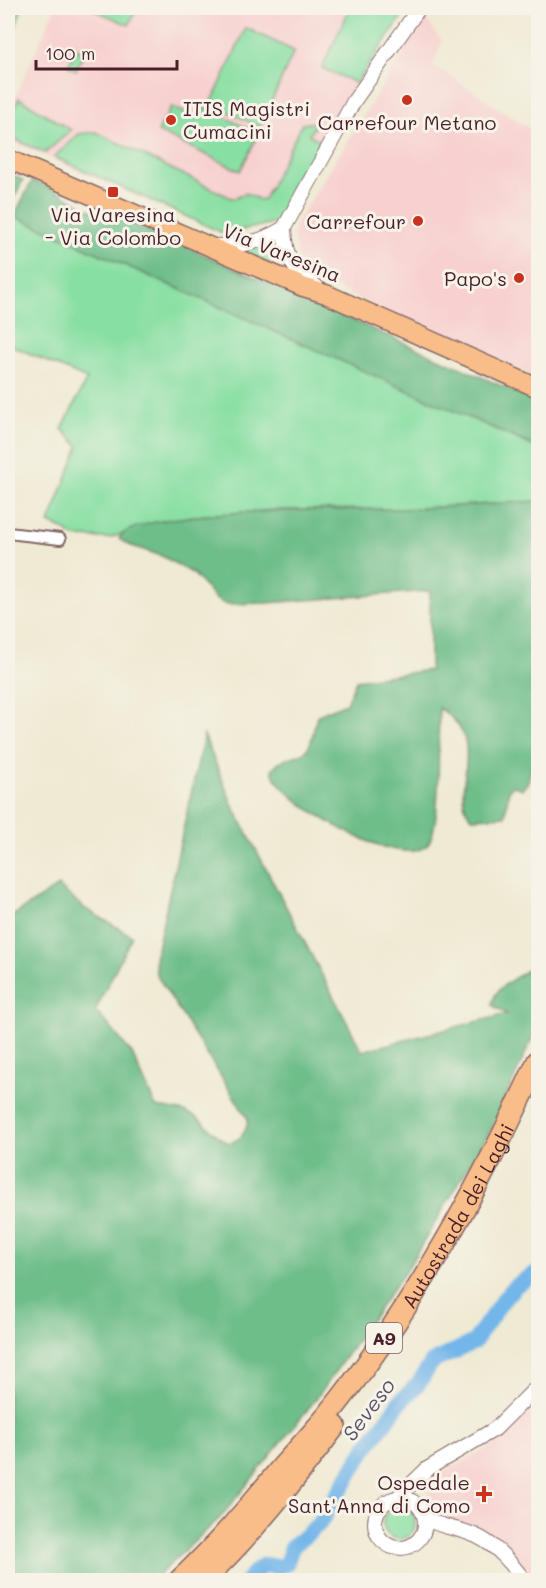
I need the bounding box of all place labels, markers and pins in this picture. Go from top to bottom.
marker: Carrefour Metano [400,93,414,107]
place label: ITIS Magistri Cumacini [183,95,310,144]
place label: Carrefour Metano [318,109,497,135]
marker: ITIS Magistri Cumacini [164,113,178,127]
marker: Via Varesina - Via Colombo [106,185,120,199]
place label: Via Varesina - Via Colombo [45,201,181,250]
place label: Carrefour [306,208,406,234]
marker: Carrefour [411,214,425,228]
place label: Papo's [444,265,507,291]
marker: Papo's [512,271,526,285]
place label: Ospedale Sant'Anna di Como [288,1469,470,1518]
marker: Ospedale Sant'Anna di Como [475,1485,493,1503]

